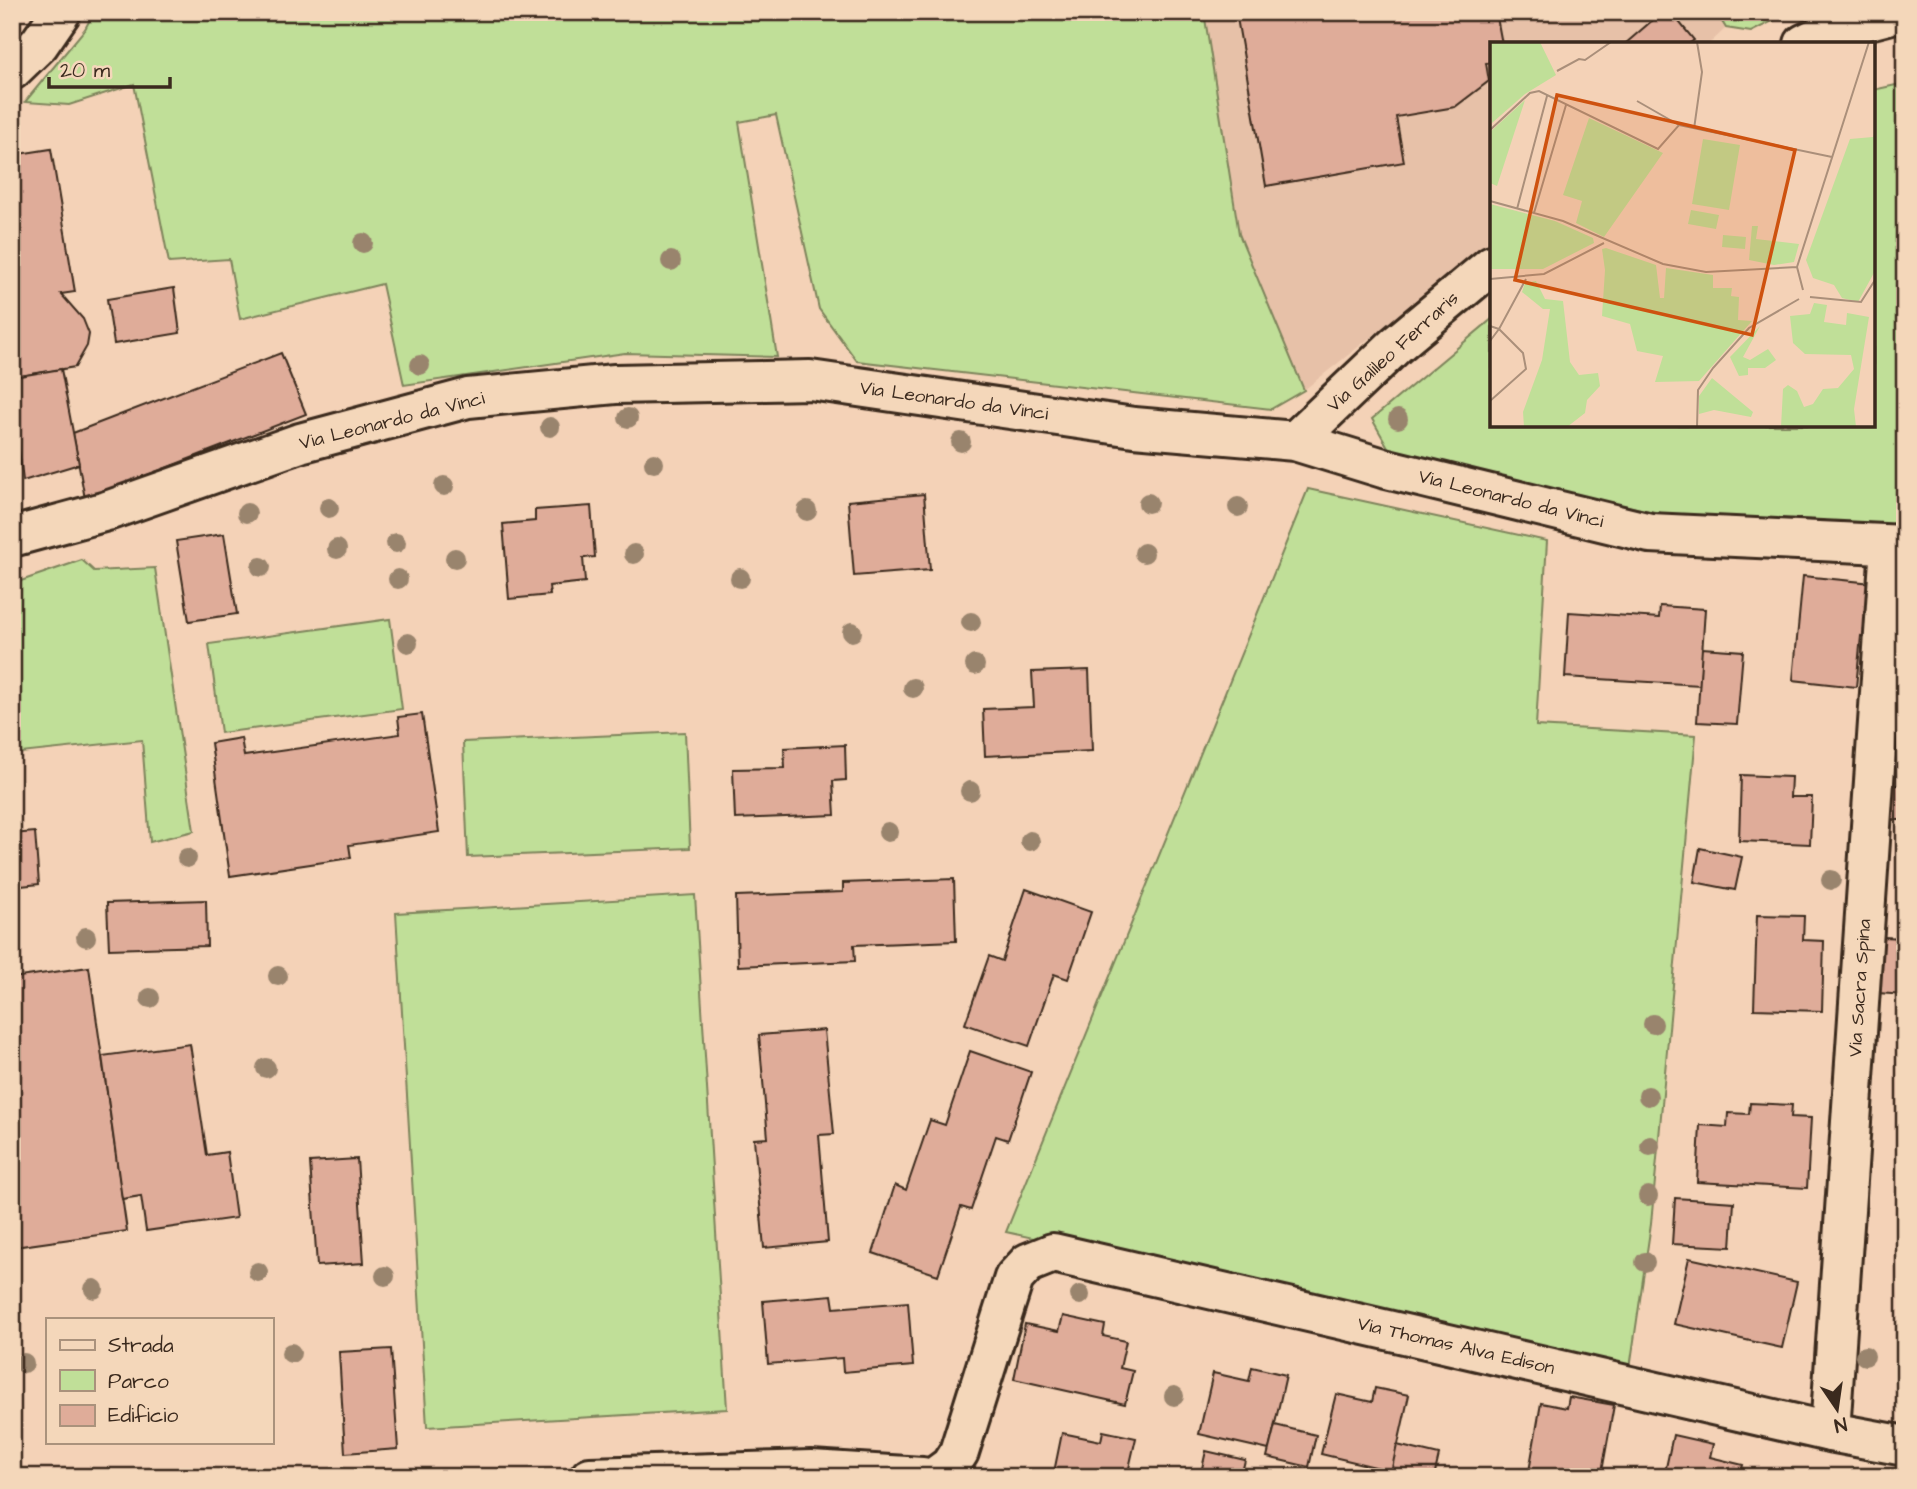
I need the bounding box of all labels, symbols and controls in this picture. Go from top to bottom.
inset map [1490,42,1875,427]
scale bar [49,46,170,90]
text: 20 m [60,56,111,85]
street label: Via Galileo Ferraris [1321,285,1465,419]
street label: Via Leonardo da Vinci [858,374,1050,428]
street label: Via Leonardo da Vinci [297,385,488,457]
street label: Via Leonardo da Vinci [1416,463,1607,535]
street label: Via Sacra Spina [1842,918,1878,1058]
street label: Via Thomas Alva Edison [1355,1310,1557,1382]
legend [46,1318,273,1444]
text: Strada [108,1331,174,1360]
text: Parco [108,1367,169,1396]
north arrow [1801,1374,1871,1444]
text: Edificio [108,1401,178,1430]
text: N [1832,1410,1849,1439]

